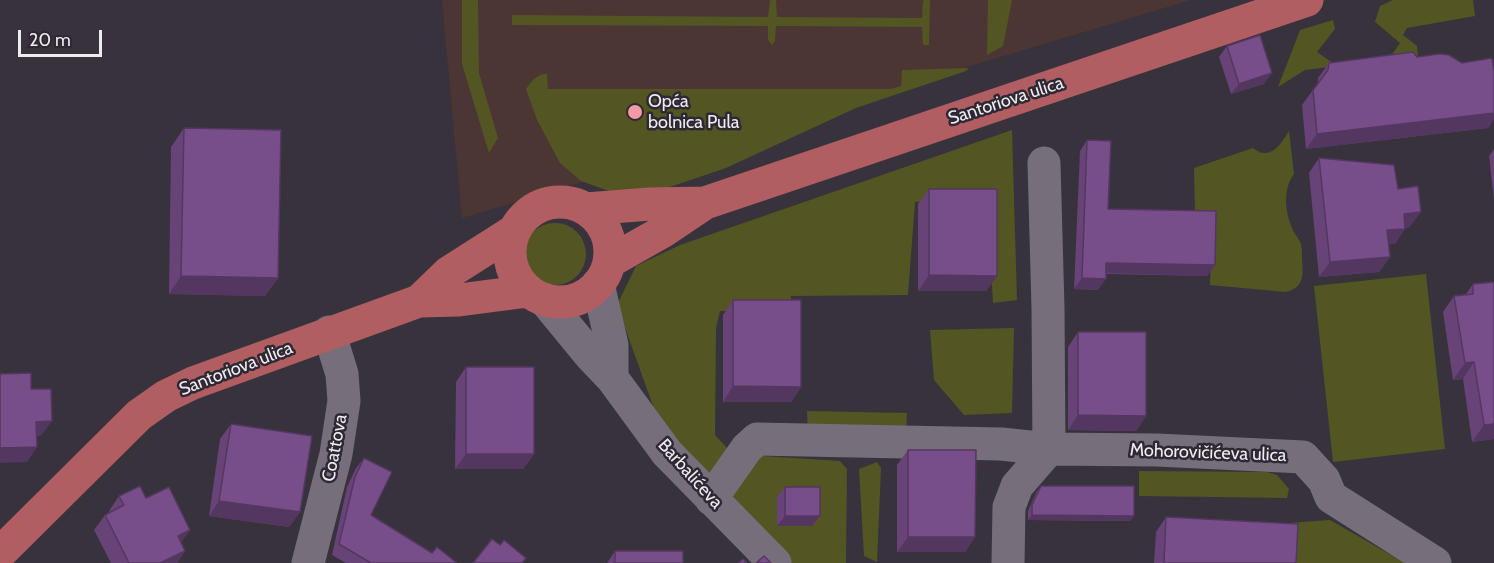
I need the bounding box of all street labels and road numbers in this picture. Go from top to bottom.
street label: Santoriova ulica [946,72,1066,130]
street label: Santoriova ulica [176,337,296,401]
street label: Coattova [318,412,352,484]
street label: Barbalićeva [653,435,727,513]
street label: Mohorovičićeva ulica [1129,439,1287,467]

